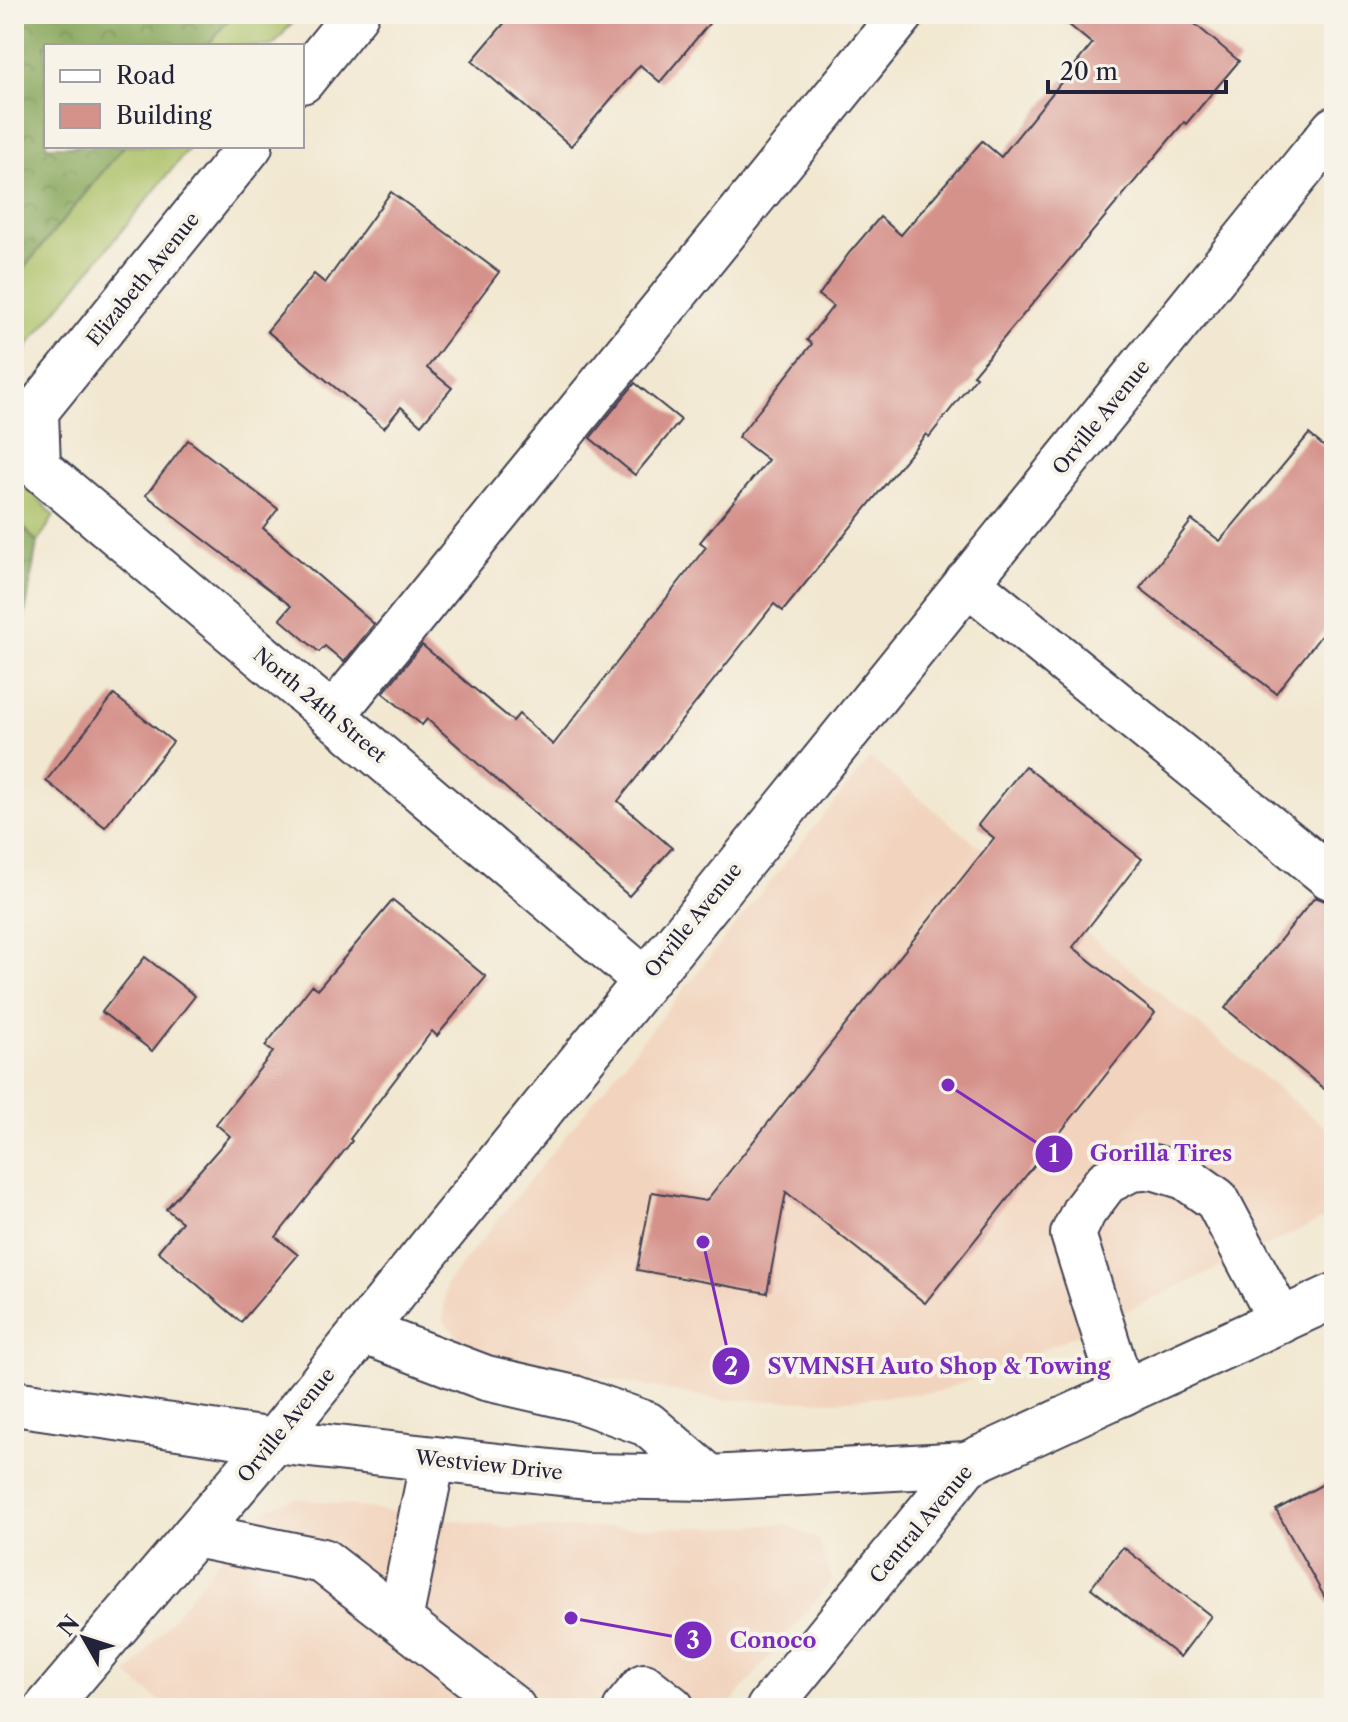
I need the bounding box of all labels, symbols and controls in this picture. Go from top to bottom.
legend [44,44,304,148]
scale bar [1048,44,1226,94]
text: 20 m [1060,57,1118,86]
text: Road [116,61,176,90]
text: Building [116,101,212,130]
street label: Elizabeth Avenue [82,207,204,351]
street label: Orville Avenue [1047,355,1155,479]
street label: North 24th Street [249,642,391,768]
street label: Orville Avenue [639,858,747,982]
callout: Gorilla Tires [1034,1131,1249,1177]
text: 1 [1049,1139,1060,1168]
text: Gorilla Tires [1090,1140,1232,1167]
callout: SVMNSH Auto Shop & Towing [711,1343,1127,1389]
text: 2 [724,1352,738,1381]
text: SVMNSH Auto Shop & Towing [767,1353,1112,1380]
street label: Orville Avenue [232,1363,340,1487]
street label: Westview Drive [413,1445,564,1485]
street label: Central Avenue [865,1460,977,1588]
north arrow [44,1598,124,1678]
text: N [52,1610,85,1642]
callout: Conoco [673,1617,832,1663]
text: 3 [686,1626,700,1655]
text: Conoco [730,1627,816,1654]

